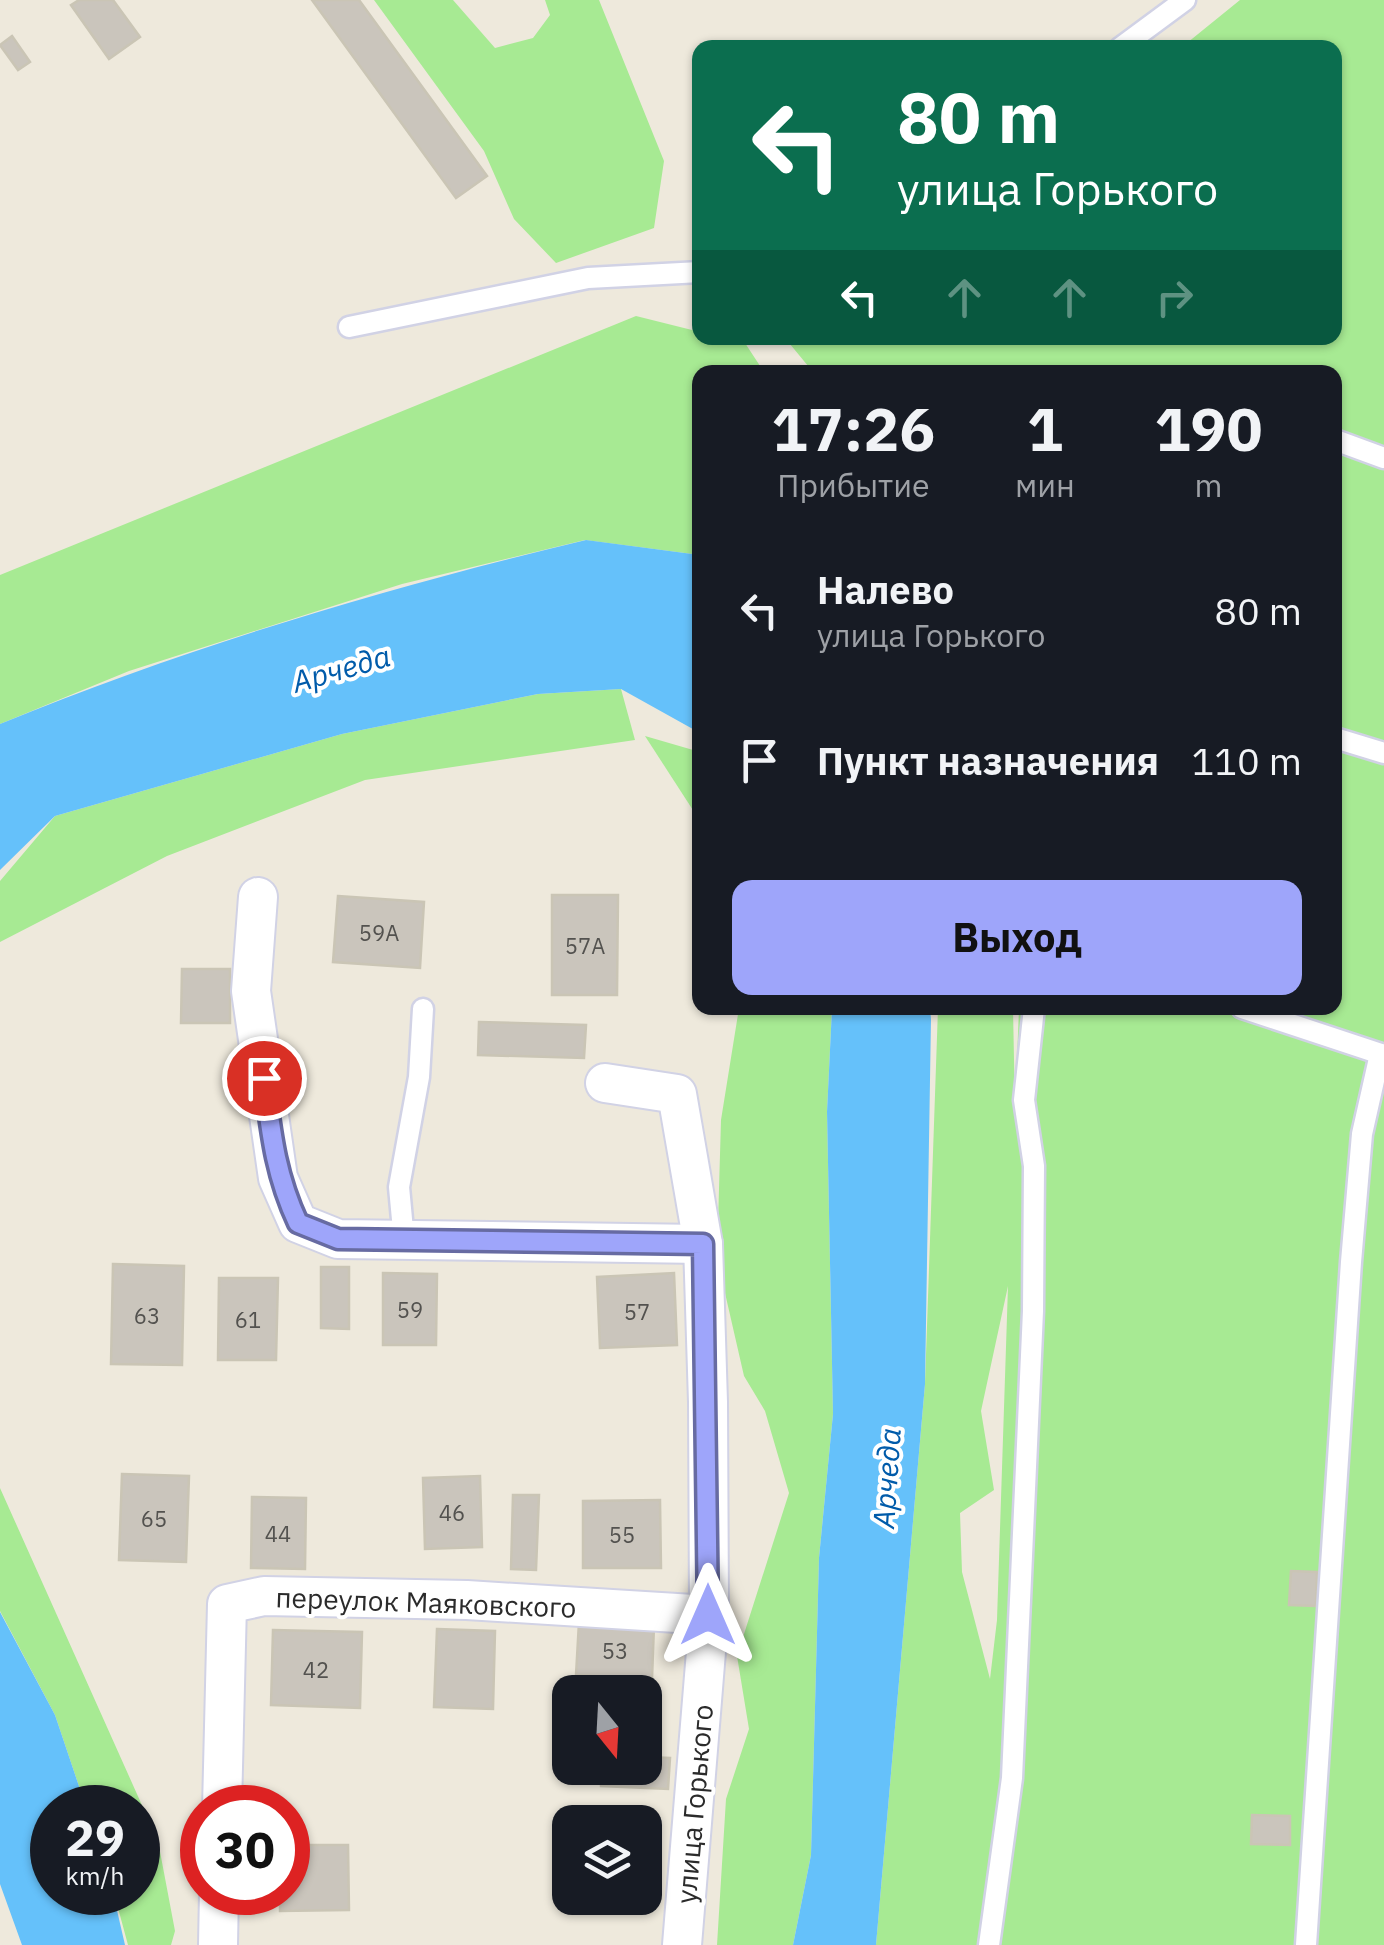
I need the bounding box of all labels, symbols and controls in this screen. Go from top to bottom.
text: 80 m [897,71,1060,162]
icon: left [732,80,862,210]
text: улица Горького [897,159,1218,217]
icon: left [832,270,887,325]
icon: ahead [937,270,992,325]
icon: ahead [1042,270,1097,325]
icon: right [1147,270,1202,325]
text: 17:26 [772,389,935,468]
text: 1 [1027,389,1063,468]
text: 190 [1154,389,1262,468]
text: Прибытие [777,464,930,506]
text: мин [1015,464,1075,506]
text: m [1194,464,1222,506]
text: Налево [817,565,954,614]
icon: left [732,583,787,638]
text: 80 m [1214,586,1302,635]
text: улица Горького [817,614,1045,656]
water label: Арчеда [286,635,395,701]
icon: arrive [732,733,787,788]
text: Пункт назначения [817,736,1159,785]
text: 110 m [1191,736,1302,785]
button: Выход [732,880,1302,995]
house number: 59А [359,918,399,947]
house number: 57А [565,931,605,960]
pin [222,1036,307,1121]
icon: arrive [237,1051,292,1106]
house number: 59 [397,1295,423,1324]
house number: 57 [624,1297,650,1326]
house number: 63 [134,1301,160,1330]
house number: 61 [235,1305,261,1334]
water label: Арчеда [863,1426,909,1531]
house number: 46 [439,1498,465,1527]
house number: 65 [141,1504,167,1533]
house number: 44 [265,1519,291,1548]
house number: 55 [609,1520,635,1549]
position arrow [656,1563,760,1667]
street label: переулок Маяковского [275,1578,577,1626]
house number: 53 [602,1636,628,1665]
house number: 42 [303,1655,329,1684]
north arrow [552,1675,662,1785]
map controls [552,1675,662,1915]
street label: улица Горького [667,1703,721,1905]
speed limit sign: 30 [180,1785,310,1915]
text: 29 [65,1805,125,1870]
button: layers [552,1805,662,1915]
text: km/h [66,1859,124,1892]

